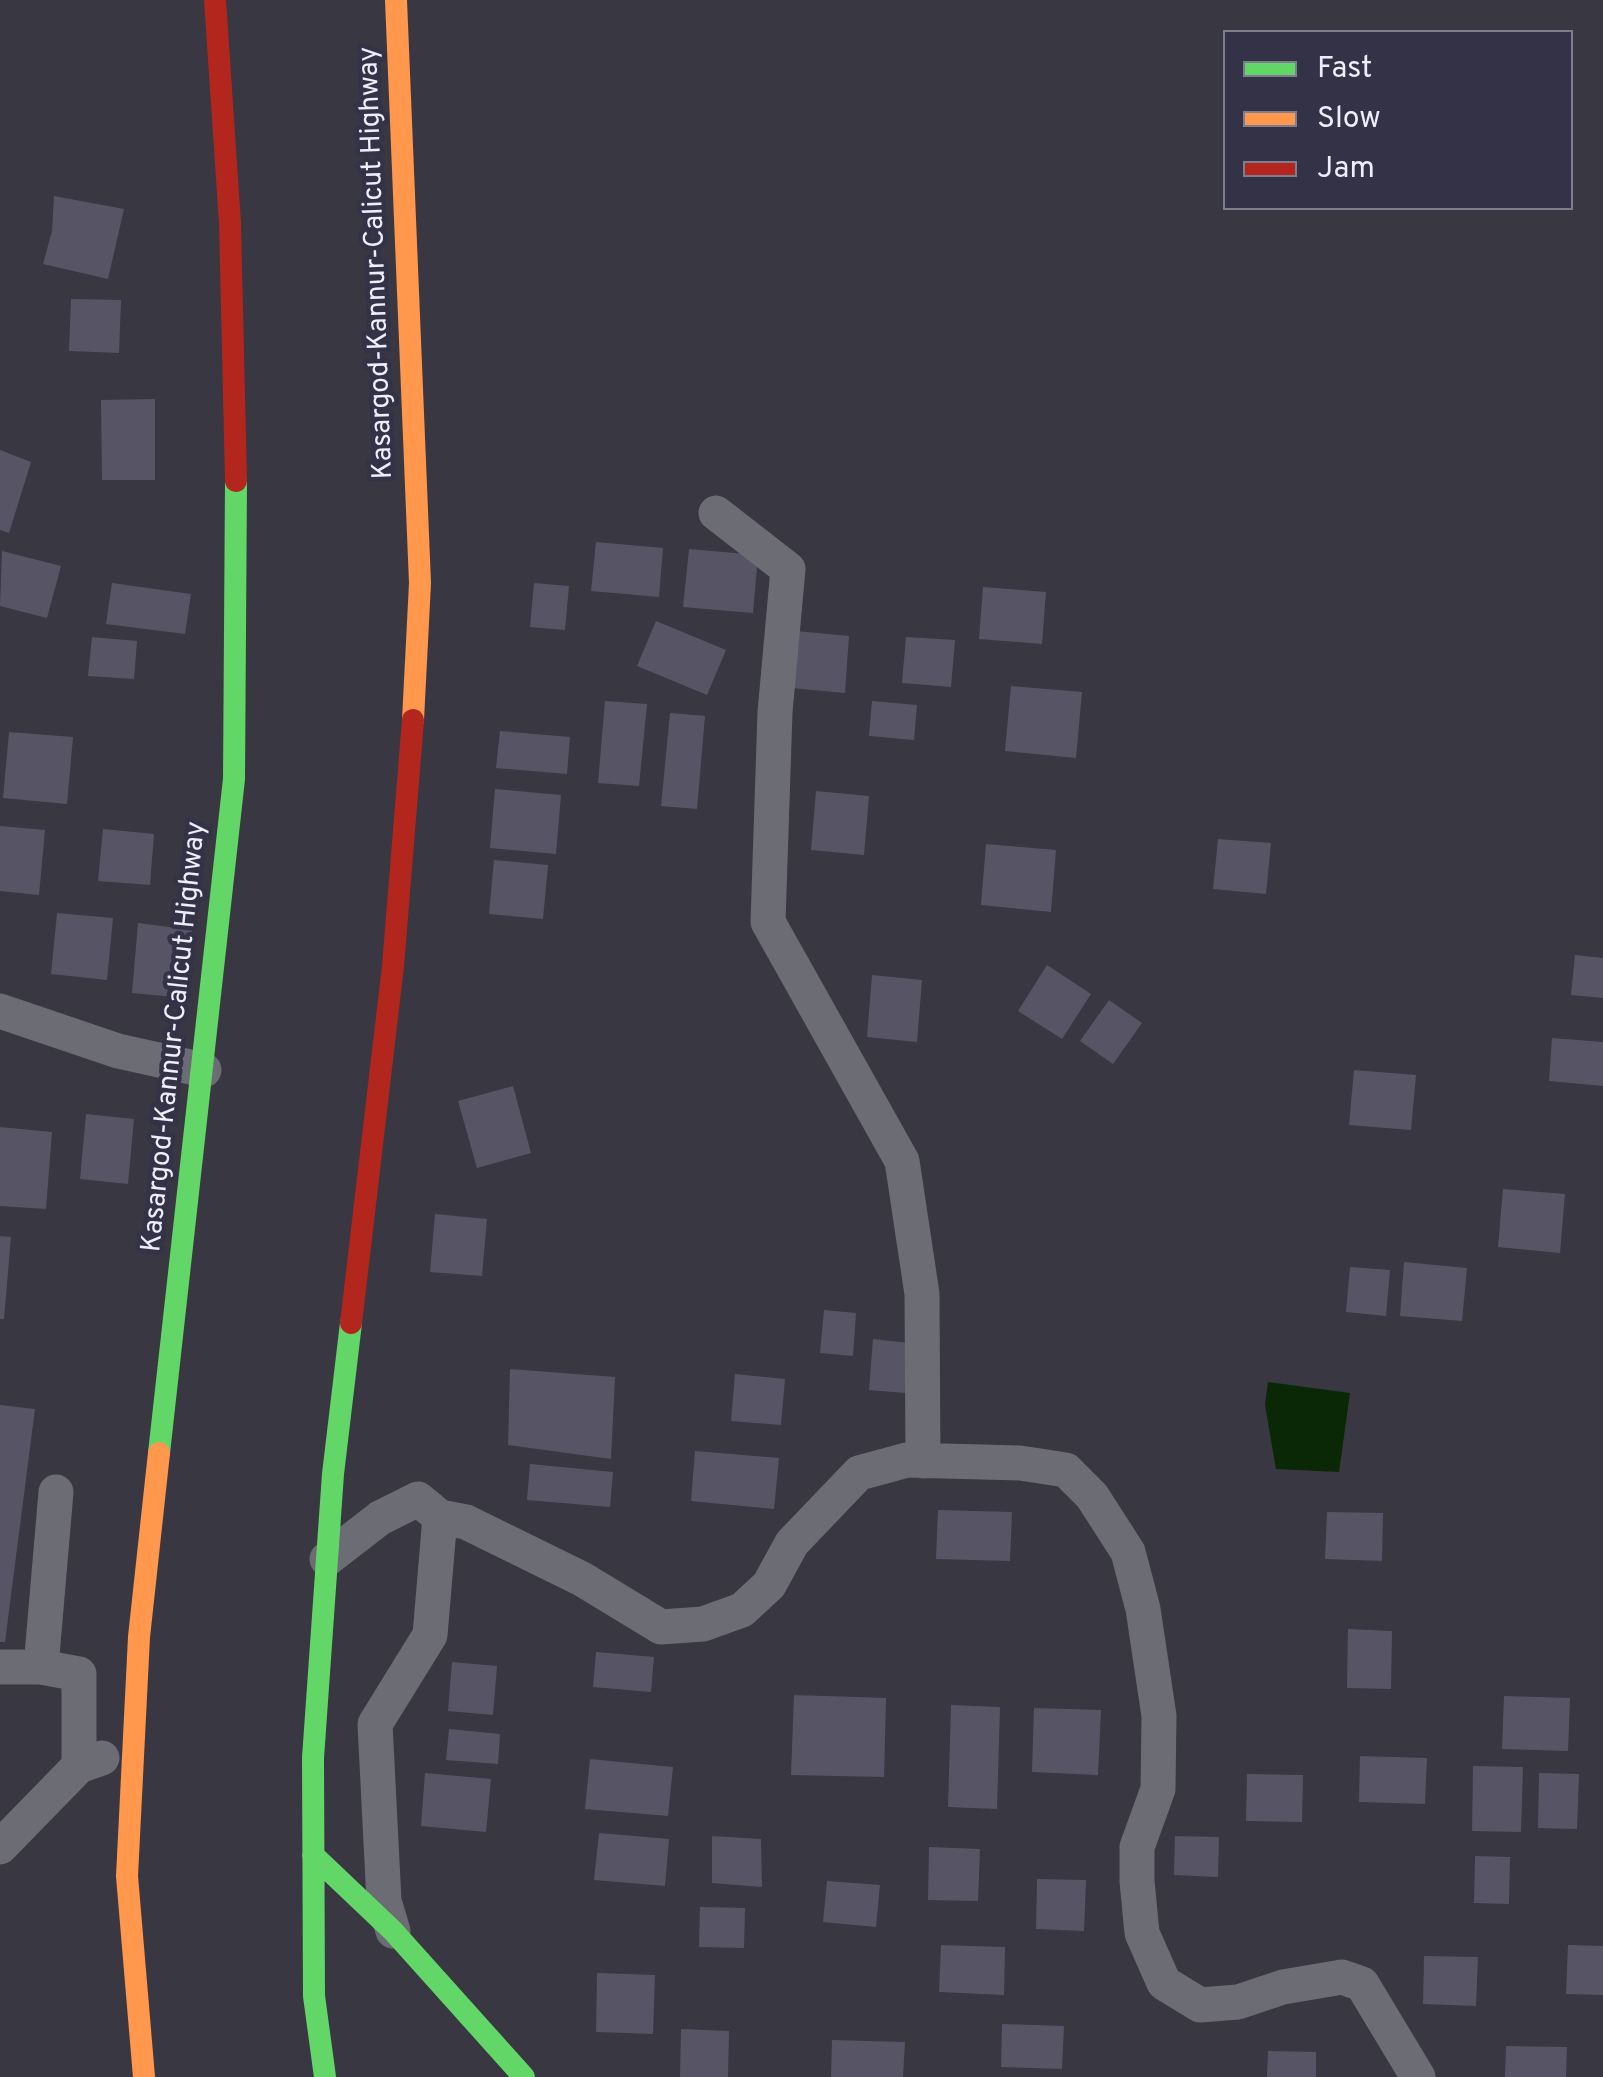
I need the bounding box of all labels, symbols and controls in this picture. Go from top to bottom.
legend [1223,30,1573,210]
street label: Kasargod-Kannur-Calicut Highway [354,46,402,480]
text: Fast [1317,51,1372,88]
text: Slow [1317,101,1381,138]
text: Jam [1317,151,1375,188]
street label: Kasargod-Kannur-Calicut Highway [137,820,215,1254]

